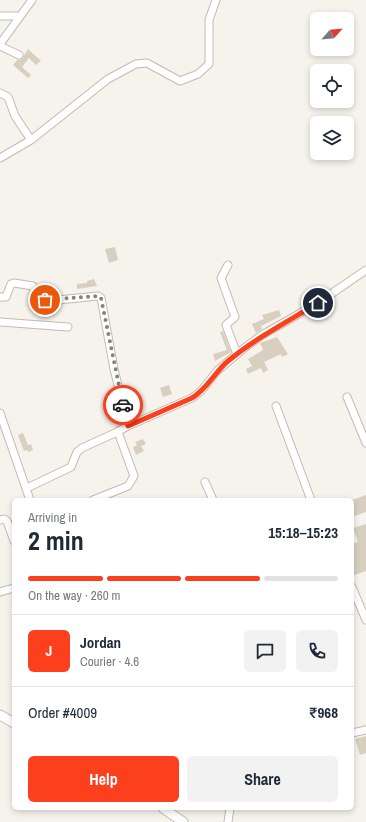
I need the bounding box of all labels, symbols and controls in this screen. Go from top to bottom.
north arrow [310,12,354,56]
map controls [310,12,354,160]
button: locate [310,64,354,108]
button: layers [310,116,354,160]
pin [28,283,62,317]
pin [301,286,335,320]
icon: bag [34,289,56,311]
icon: home [307,292,329,314]
courier [103,385,143,425]
icon: car [112,394,134,416]
text: Arriving in [28,509,77,526]
text: 15:18–15:23 [268,522,338,543]
text: 2 min [28,523,84,558]
text: On the way · 260 m [28,587,120,604]
button: chat [244,630,286,672]
button: phone [296,630,338,672]
text: Jordan [80,632,121,653]
text: J [46,640,52,661]
text: Courier · 4.6 [80,653,139,670]
text: Order #4009 [28,702,97,723]
text: ₹968 [309,702,338,723]
button: Help [28,756,179,802]
button: Share [187,756,338,802]

